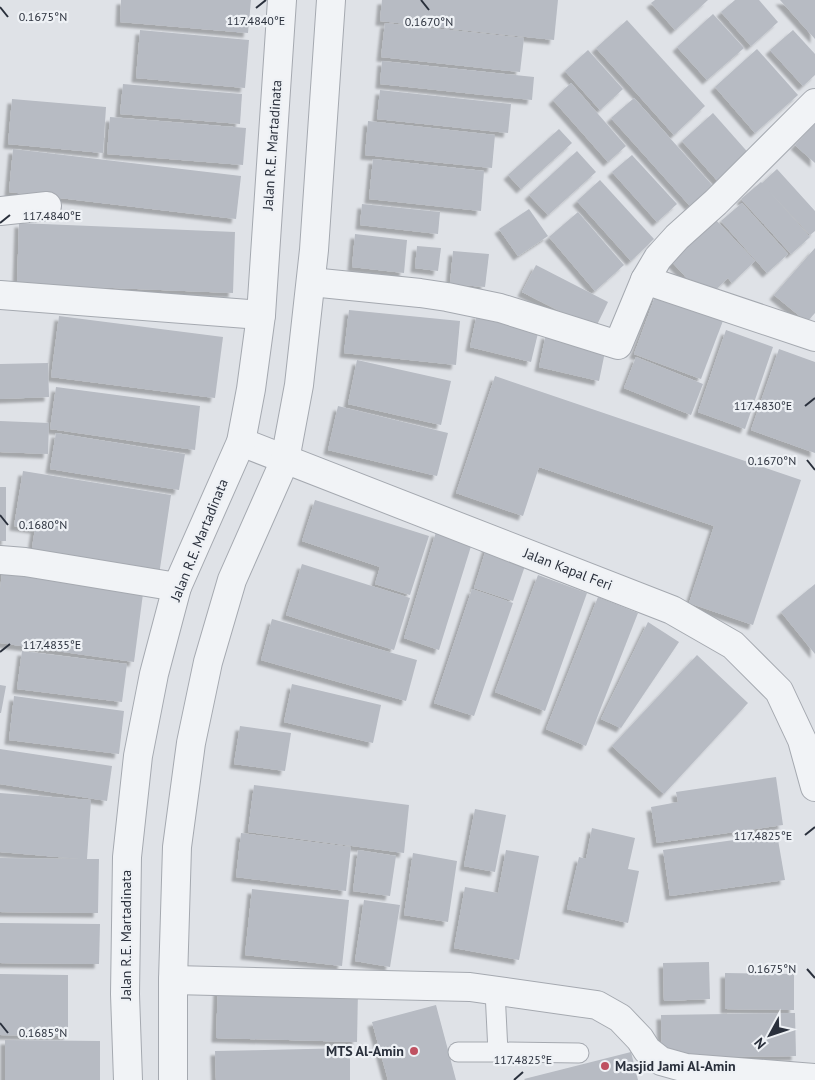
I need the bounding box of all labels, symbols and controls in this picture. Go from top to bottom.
text: 0.1675°N [19,9,67,24]
text: 117.4840°E [227,13,285,28]
text: 0.1670°N [405,14,453,29]
street label: Jalan R.E. Martadinata [258,79,286,212]
text: 117.4840°E [23,208,81,223]
text: 117.4830°E [734,398,792,413]
text: 0.1670°N [748,453,796,468]
street label: Jalan R.E. Martadinata [166,476,232,605]
text: 0.1680°N [19,517,67,532]
street label: Jalan Kapal Feri [520,543,615,594]
text: 117.4835°E [23,637,81,652]
text: 117.4825°E [734,828,792,843]
street label: Jalan R.E. Martadinata [117,870,135,1001]
text: 0.1675°N [748,961,796,976]
north arrow [745,1010,795,1060]
text: 0.1685°N [19,1025,67,1040]
text: N [750,1034,770,1053]
place label: MTS Al-Amin [326,1042,404,1060]
marker: MTS Al-Amin [408,1045,420,1057]
text: 117.4825°E [494,1052,552,1067]
place label: Masjid Jami Al-Amin [615,1057,736,1075]
marker: Masjid Jami Al-Amin [599,1060,611,1072]

